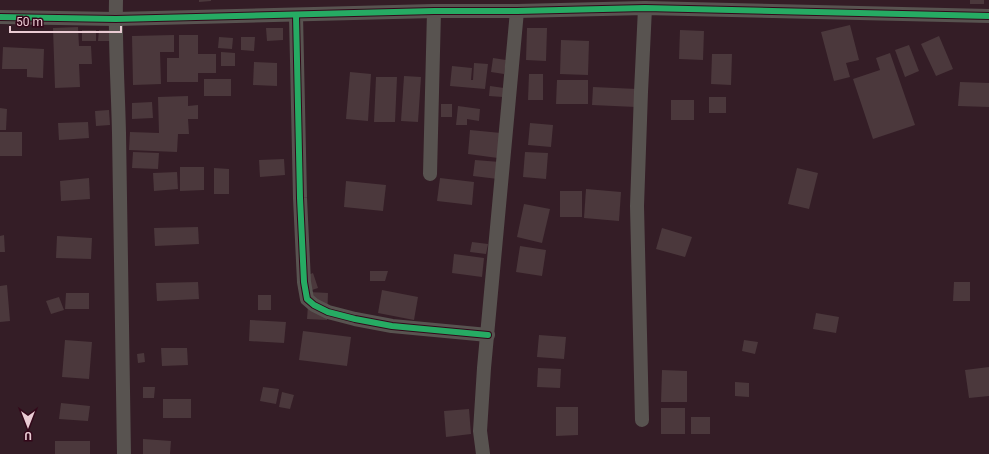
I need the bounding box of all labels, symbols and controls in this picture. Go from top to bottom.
scale bar [10,8,121,34]
text: 50 m [16,15,43,29]
north arrow [8,406,48,446]
text: U [24,429,32,442]

